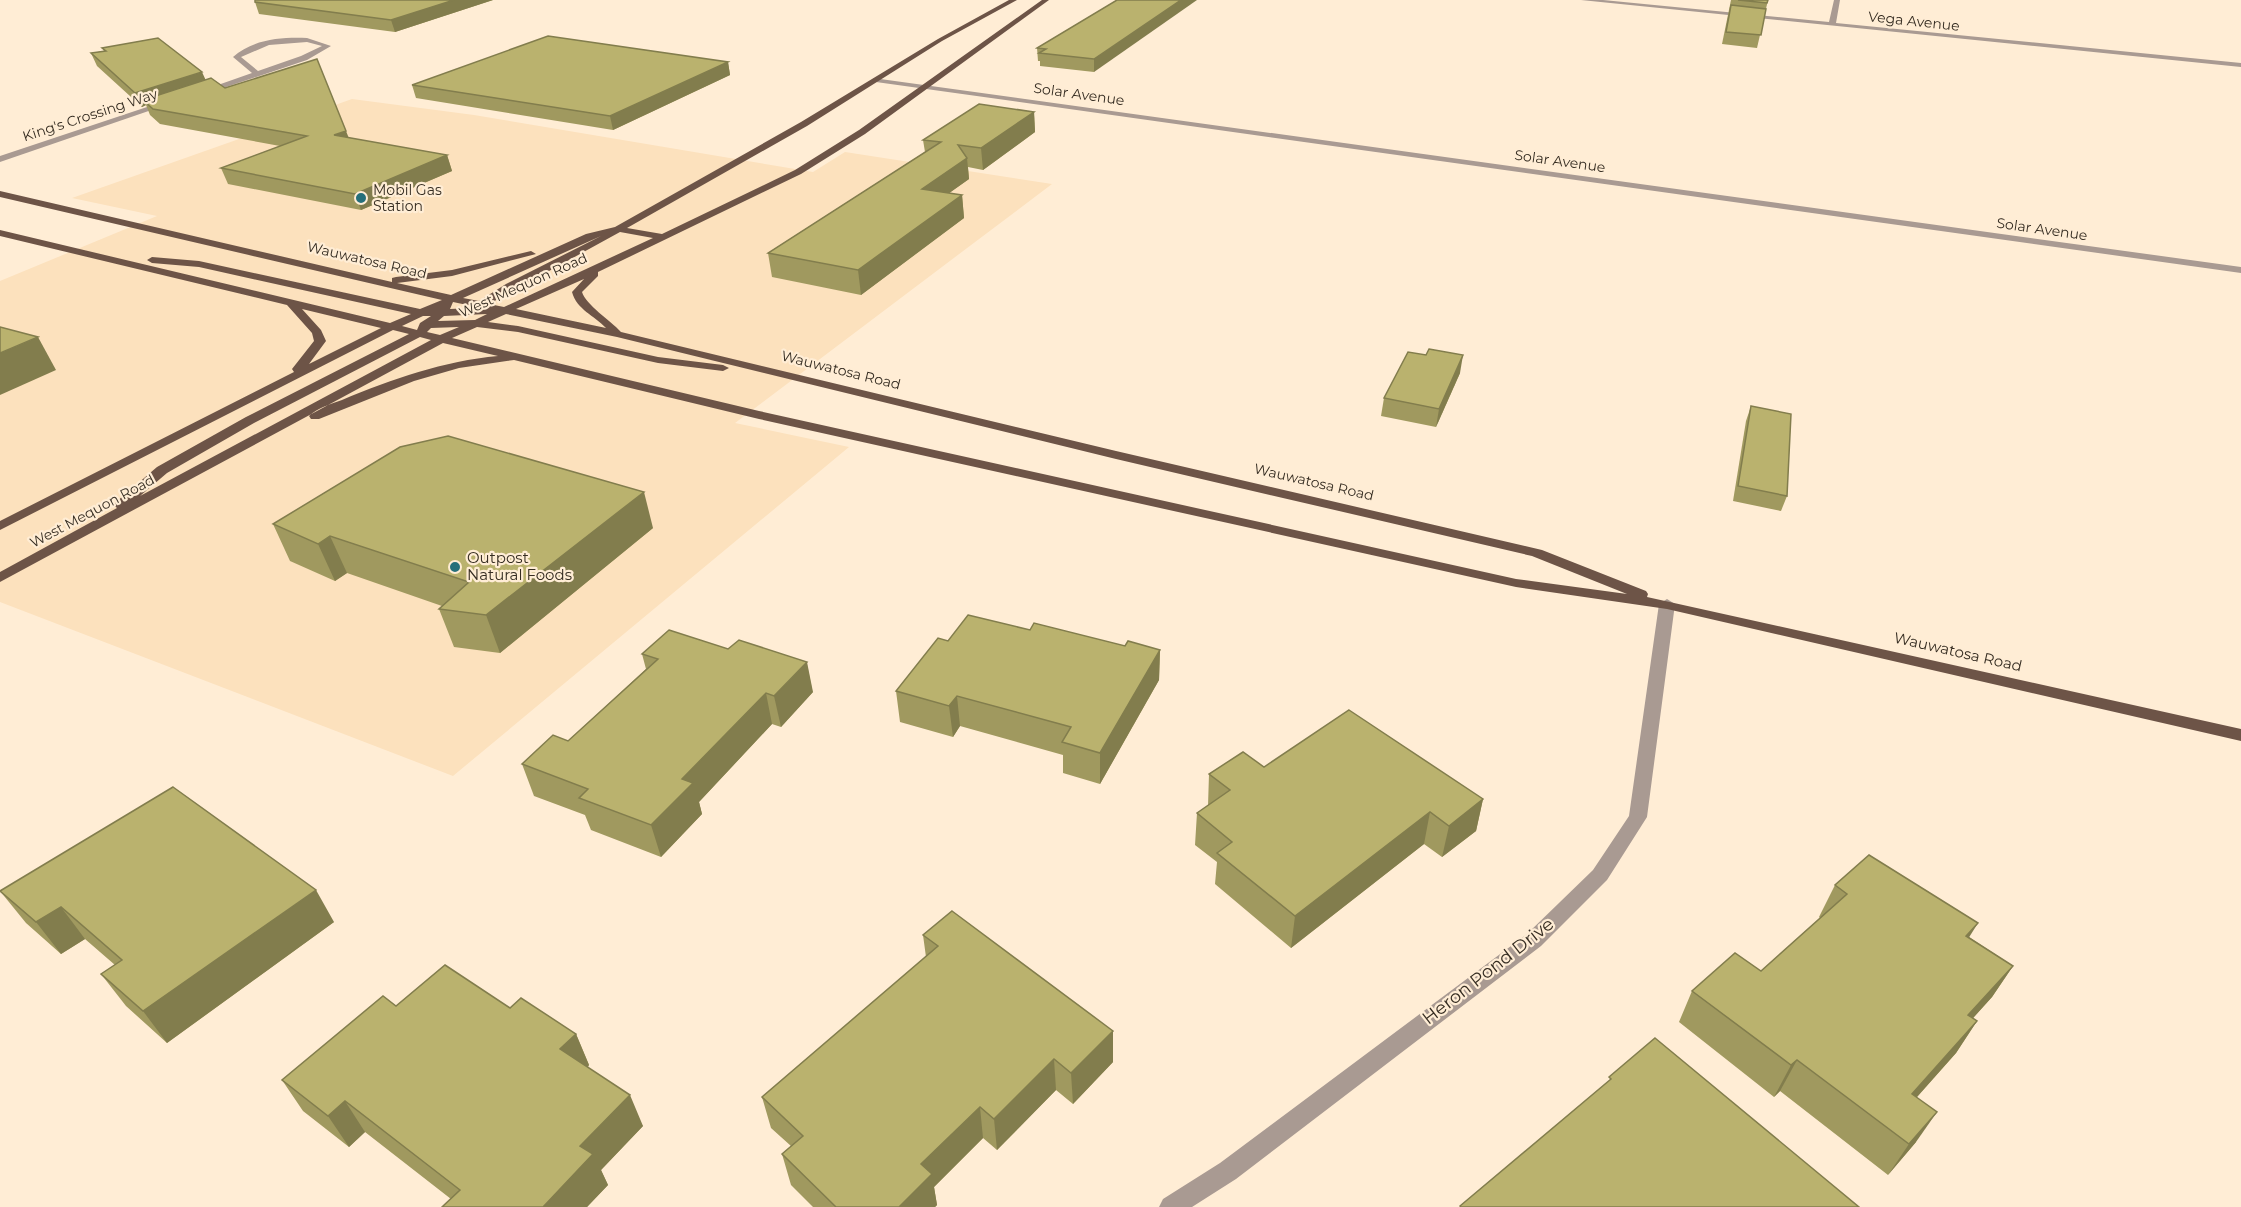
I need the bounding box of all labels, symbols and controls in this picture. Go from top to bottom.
street label: Vega Avenue [1867,7,1961,35]
street label: Solar Avenue [1032,79,1126,109]
street label: King's Crossing Way [20,85,160,145]
street label: Solar Avenue [1513,146,1607,176]
place label: Mobil Gas Station [373,181,442,215]
marker: Mobil Gas Station [354,191,368,205]
street label: Solar Avenue [1995,214,2089,244]
street label: Wauwatosa Road [305,237,429,283]
street label: West Mequon Road [456,249,590,321]
street label: Wauwatosa Road [779,346,903,394]
street label: Wauwatosa Road [1252,459,1376,505]
street label: West Mequon Road [27,471,157,551]
place label: Outpost Natural Foods [467,548,572,584]
marker: Outpost Natural Foods [448,560,462,574]
street label: Wauwatosa Road [1892,628,2024,676]
street label: Heron Pond Drive [1418,913,1558,1029]

